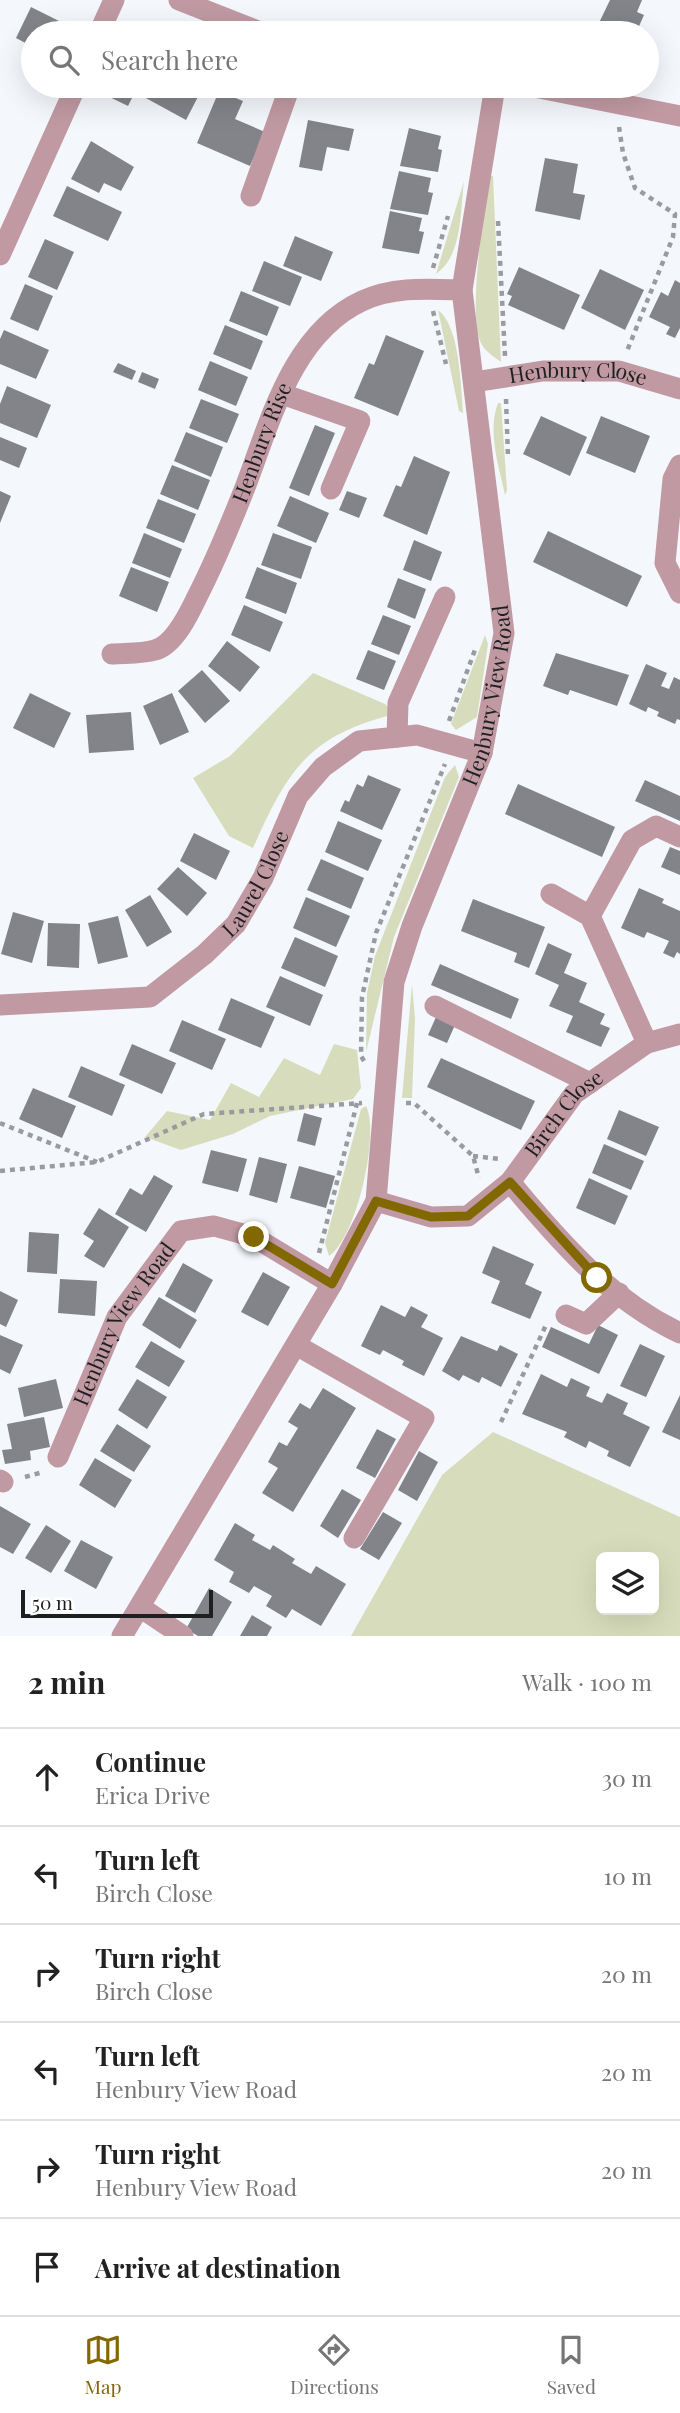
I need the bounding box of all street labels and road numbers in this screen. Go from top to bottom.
street label: Henbury Close [506,354,651,391]
street label: Henbury Rise [224,377,296,507]
street label: Henbury View Road [454,603,517,789]
street label: Laurel Close [215,825,294,942]
street label: Birch Close [517,1062,608,1162]
street label: Henbury View Road [65,1236,180,1409]

